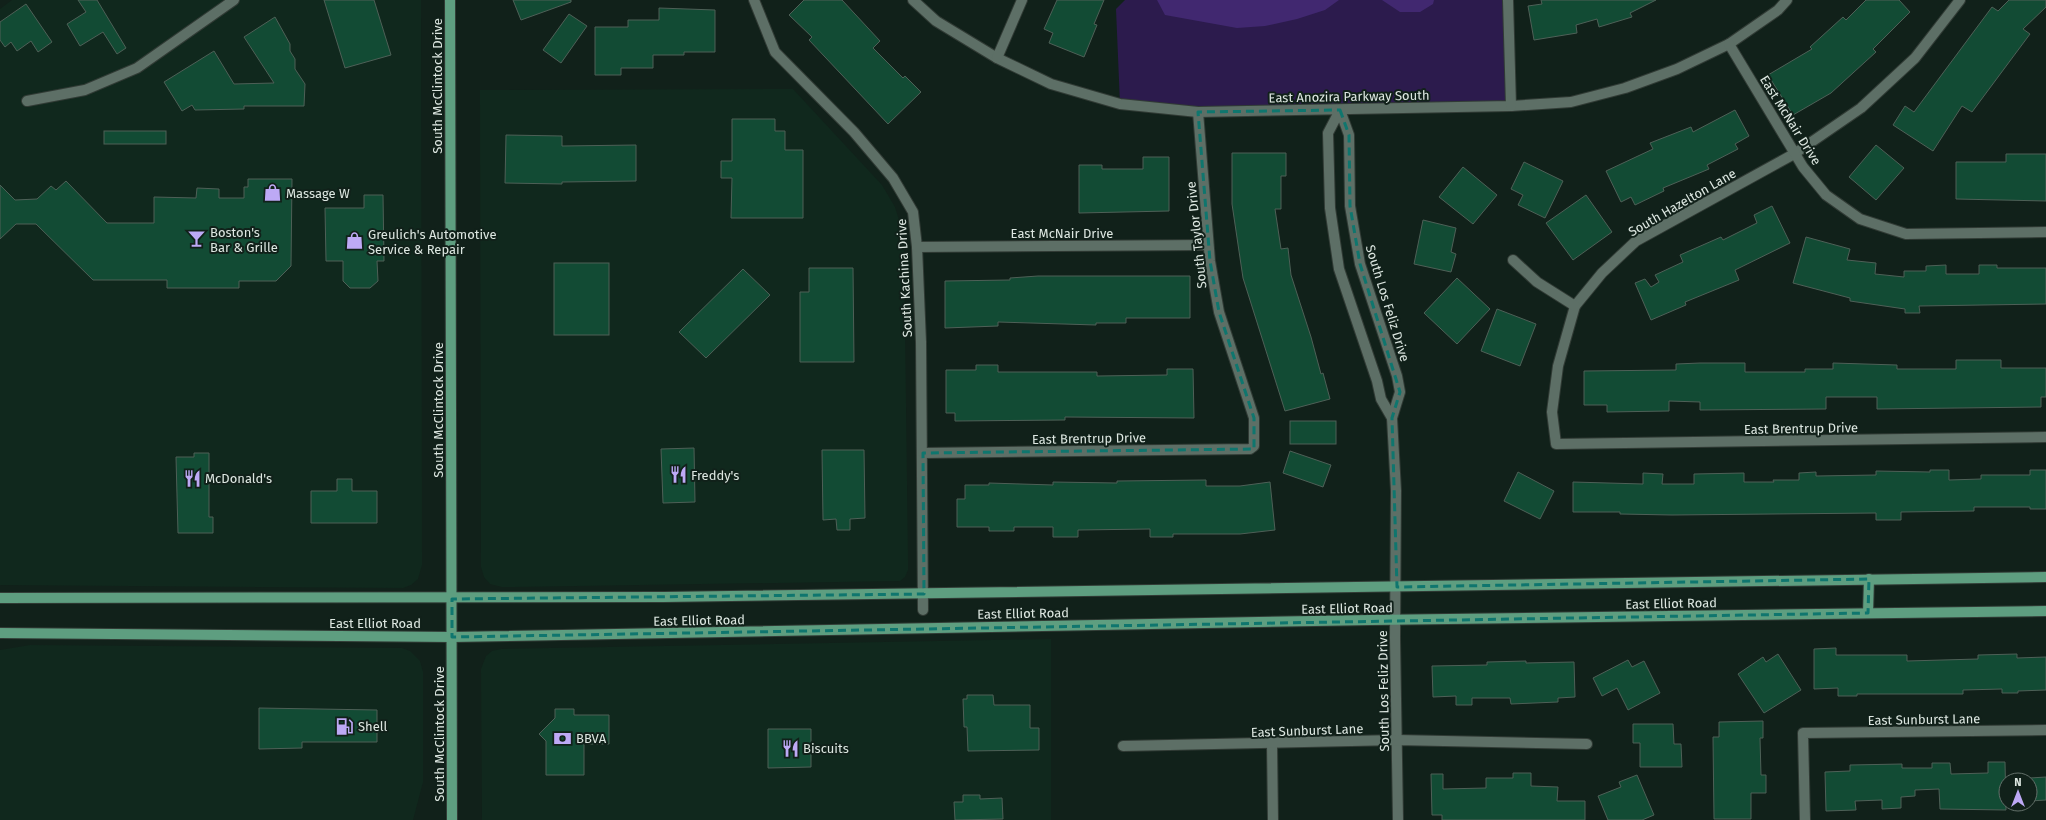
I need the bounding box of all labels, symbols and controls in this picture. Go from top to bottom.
street label: South McClintock Drive [430,18,445,154]
street label: East McNair Drive [1757,73,1824,168]
street label: East Anozira Parkway South [1268,88,1430,105]
street label: South Hazelton Lane [1626,166,1739,239]
street label: South Taylor Drive [1183,181,1210,289]
shop icon: Massage W [263,183,283,203]
place label: Massage W [286,186,350,201]
street label: South Kachina Drive [894,218,915,338]
place label: Boston's Bar & Grille [210,225,278,255]
street label: East McNair Drive [1011,226,1113,241]
place label: Greulich's Automotive Service & Repair [368,227,497,257]
bar icon: Boston's Bar & Grille [187,229,207,249]
shop icon: Greulich's Automotive Service & Repair [345,231,365,251]
street label: South Los Feliz Drive [1363,243,1412,363]
street label: South McClintock Drive [431,342,446,478]
street label: East Brentrup Drive [1744,420,1858,437]
street label: East Brentrup Drive [1032,430,1146,447]
restaurant icon: Freddy's [668,465,688,485]
restaurant icon: McDonald's [182,468,202,488]
place label: Freddy's [691,468,739,483]
place label: McDonald's [205,471,272,486]
street label: East Elliot Road [1625,595,1717,612]
street label: East Elliot Road [1301,600,1393,617]
street label: East Elliot Road [977,605,1069,622]
street label: East Elliot Road [653,612,745,629]
street label: East Elliot Road [329,616,421,631]
street label: South Los Feliz Drive [1375,630,1392,752]
street label: South McClintock Drive [432,666,447,802]
street label: East Sunburst Lane [1868,711,1980,728]
fuel station icon: Shell [335,716,355,736]
place label: Shell [358,719,388,734]
street label: East Sunburst Lane [1250,721,1364,740]
bank icon: BBVA [553,728,573,748]
place label: BBVA [576,731,607,746]
restaurant icon: Biscuits [780,738,800,758]
place label: Biscuits [803,741,849,756]
north arrow [1998,772,2038,812]
text: N [2014,776,2022,789]

